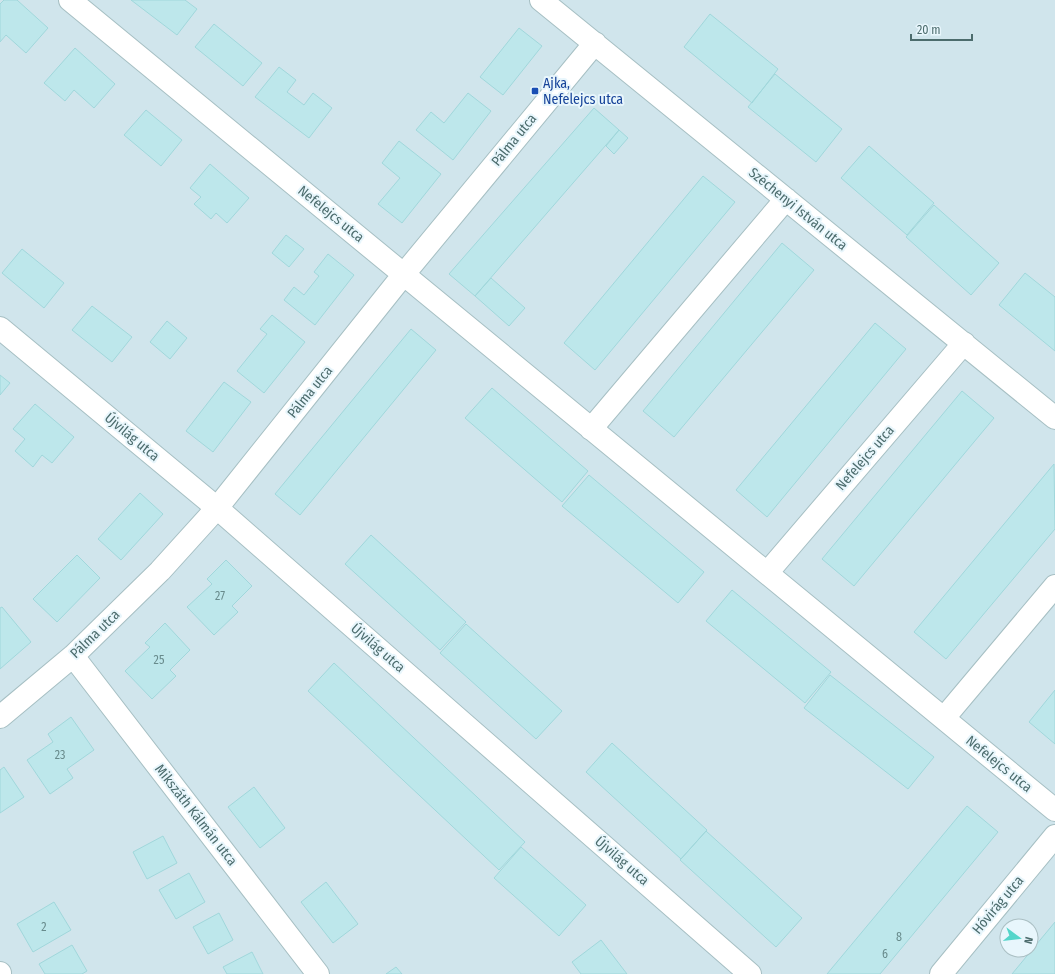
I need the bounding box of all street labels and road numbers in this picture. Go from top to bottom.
street label: Pálma utca [488,110,540,170]
street label: Széchenyi István utca [745,164,851,254]
street label: Nefelejcs utca [294,182,368,246]
street label: Pálma utca [284,362,336,422]
street label: Újvilág utca [101,408,164,465]
street label: Nefelejcs utca [832,422,898,494]
street label: Pálma utca [67,606,123,662]
street label: Újvilág utca [347,619,409,676]
street label: Nefelejcs utca [962,732,1036,796]
street label: Mikszáth Kálmán utca [151,761,241,869]
street label: Újvilág utca [591,832,653,889]
street label: Hóvirág utca [969,872,1027,938]

